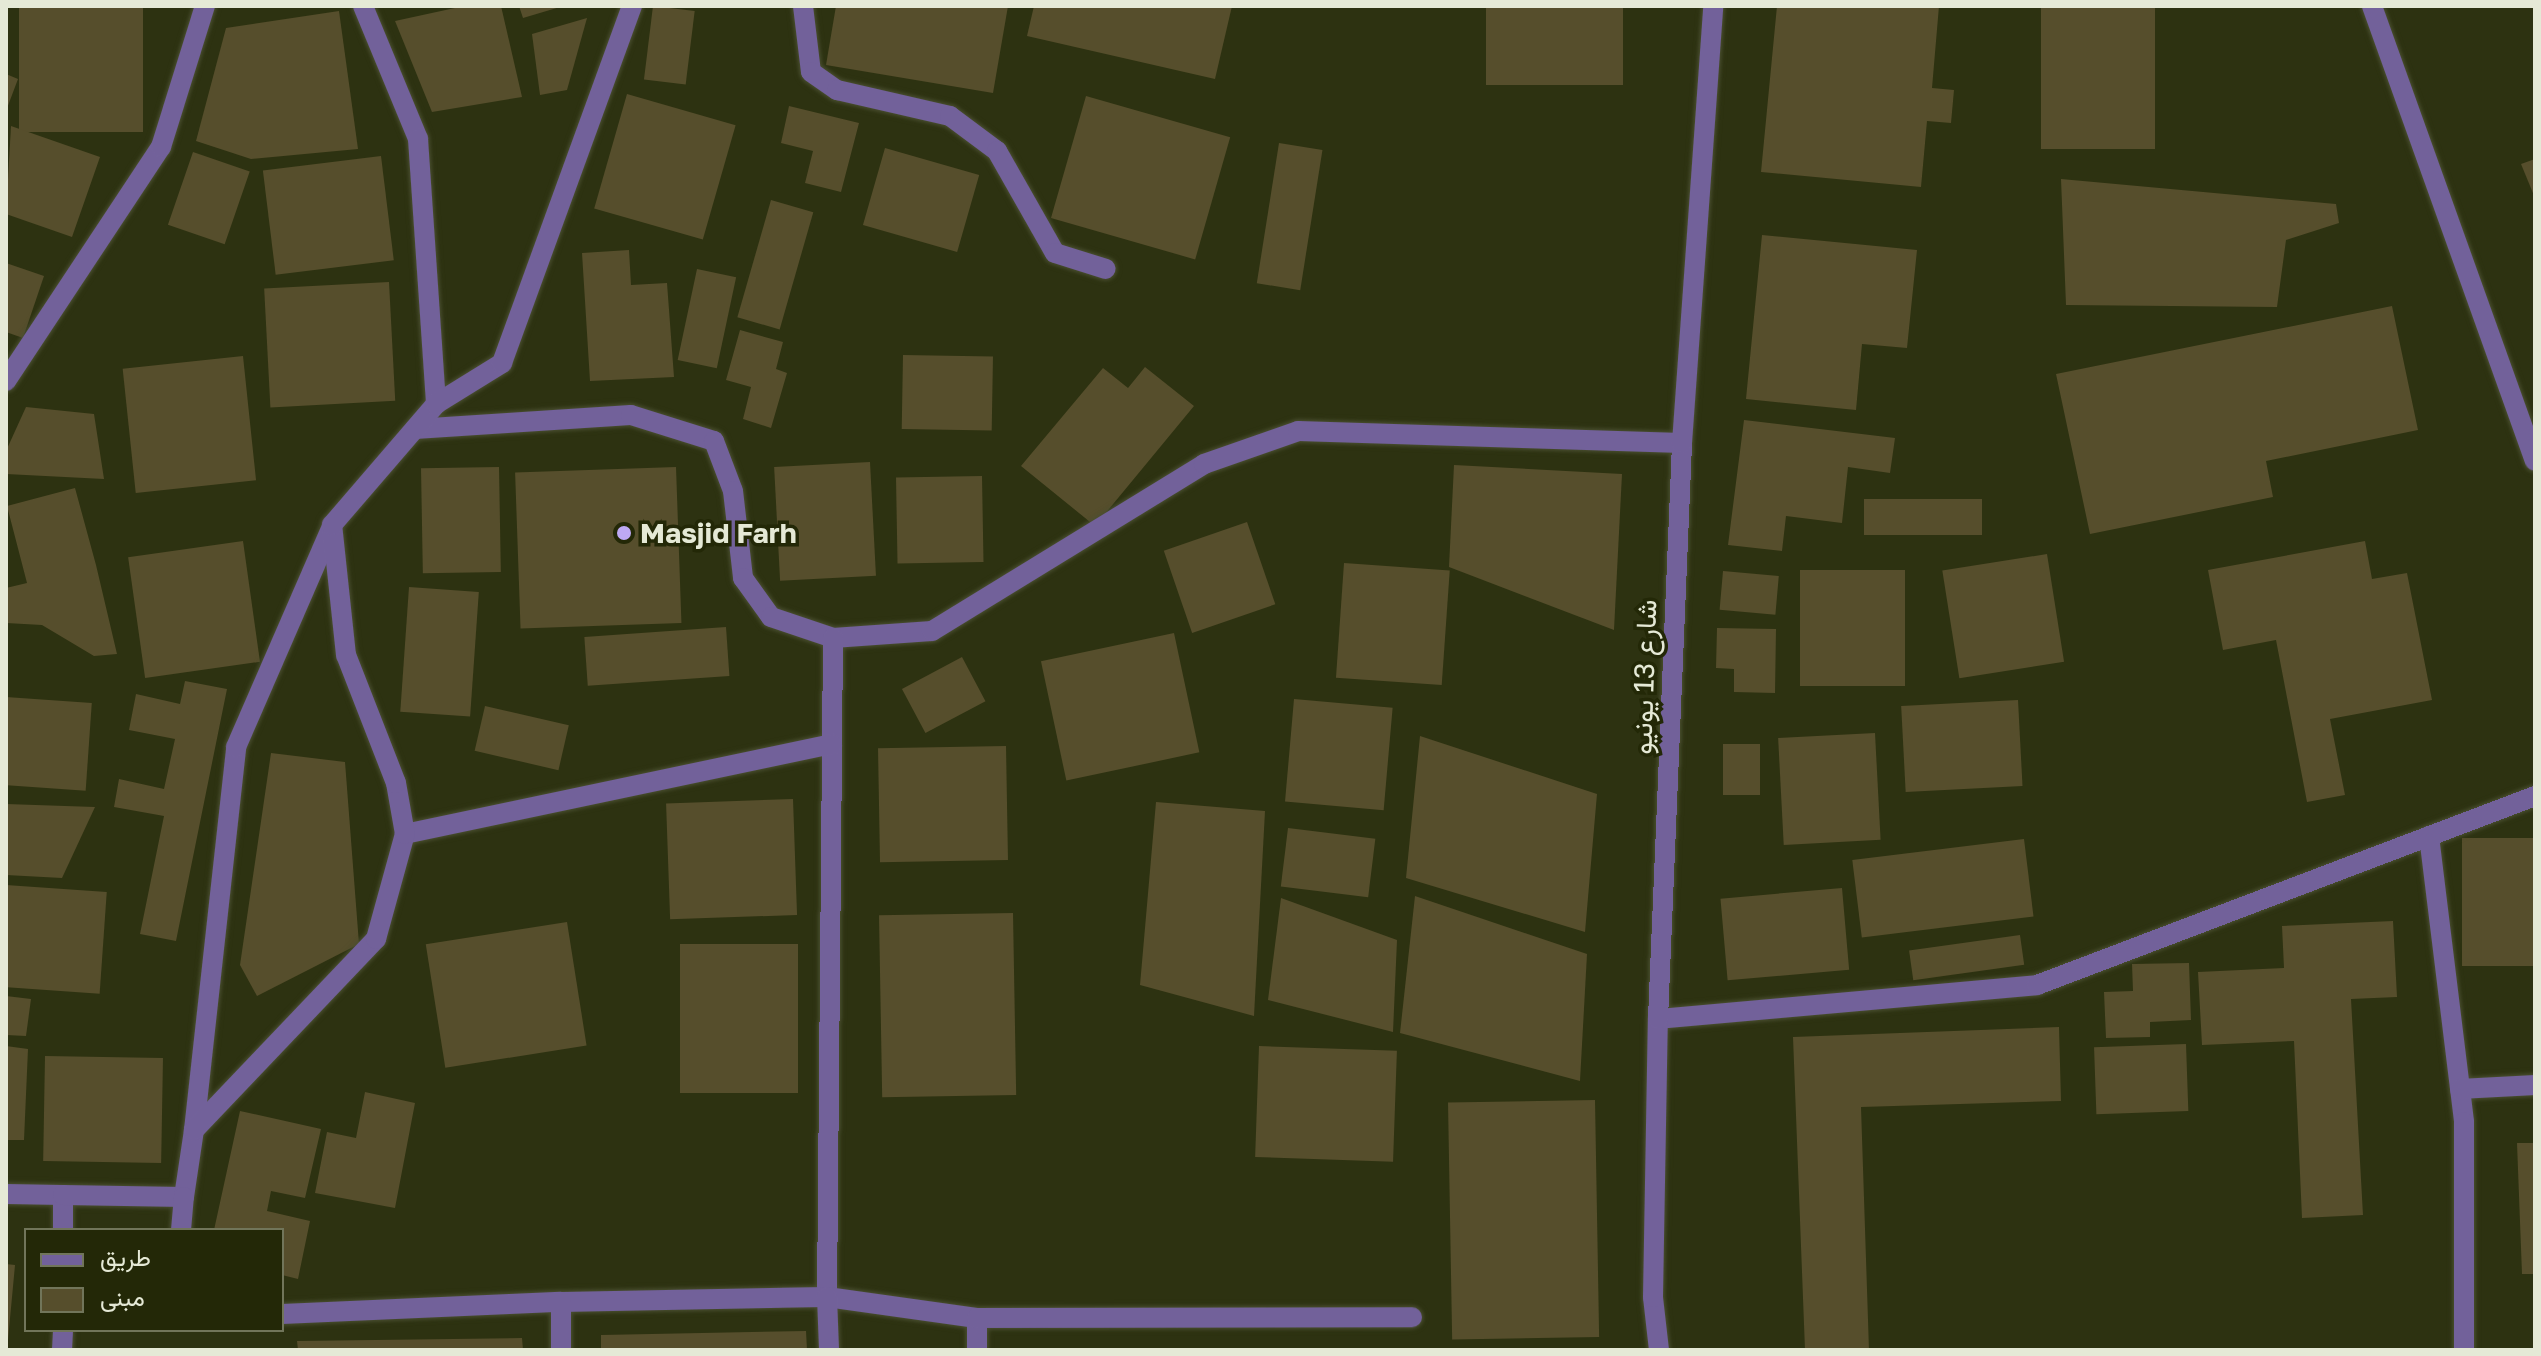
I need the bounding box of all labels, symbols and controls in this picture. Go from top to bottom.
place label: Masjid Farh [640,516,797,550]
marker: Masjid Farh [615,524,633,542]
street label: شارع 13 يونيو [1625,599,1663,755]
legend [24,1228,284,1332]
text: طريق [100,1242,151,1271]
text: مبنى [100,1282,145,1311]

